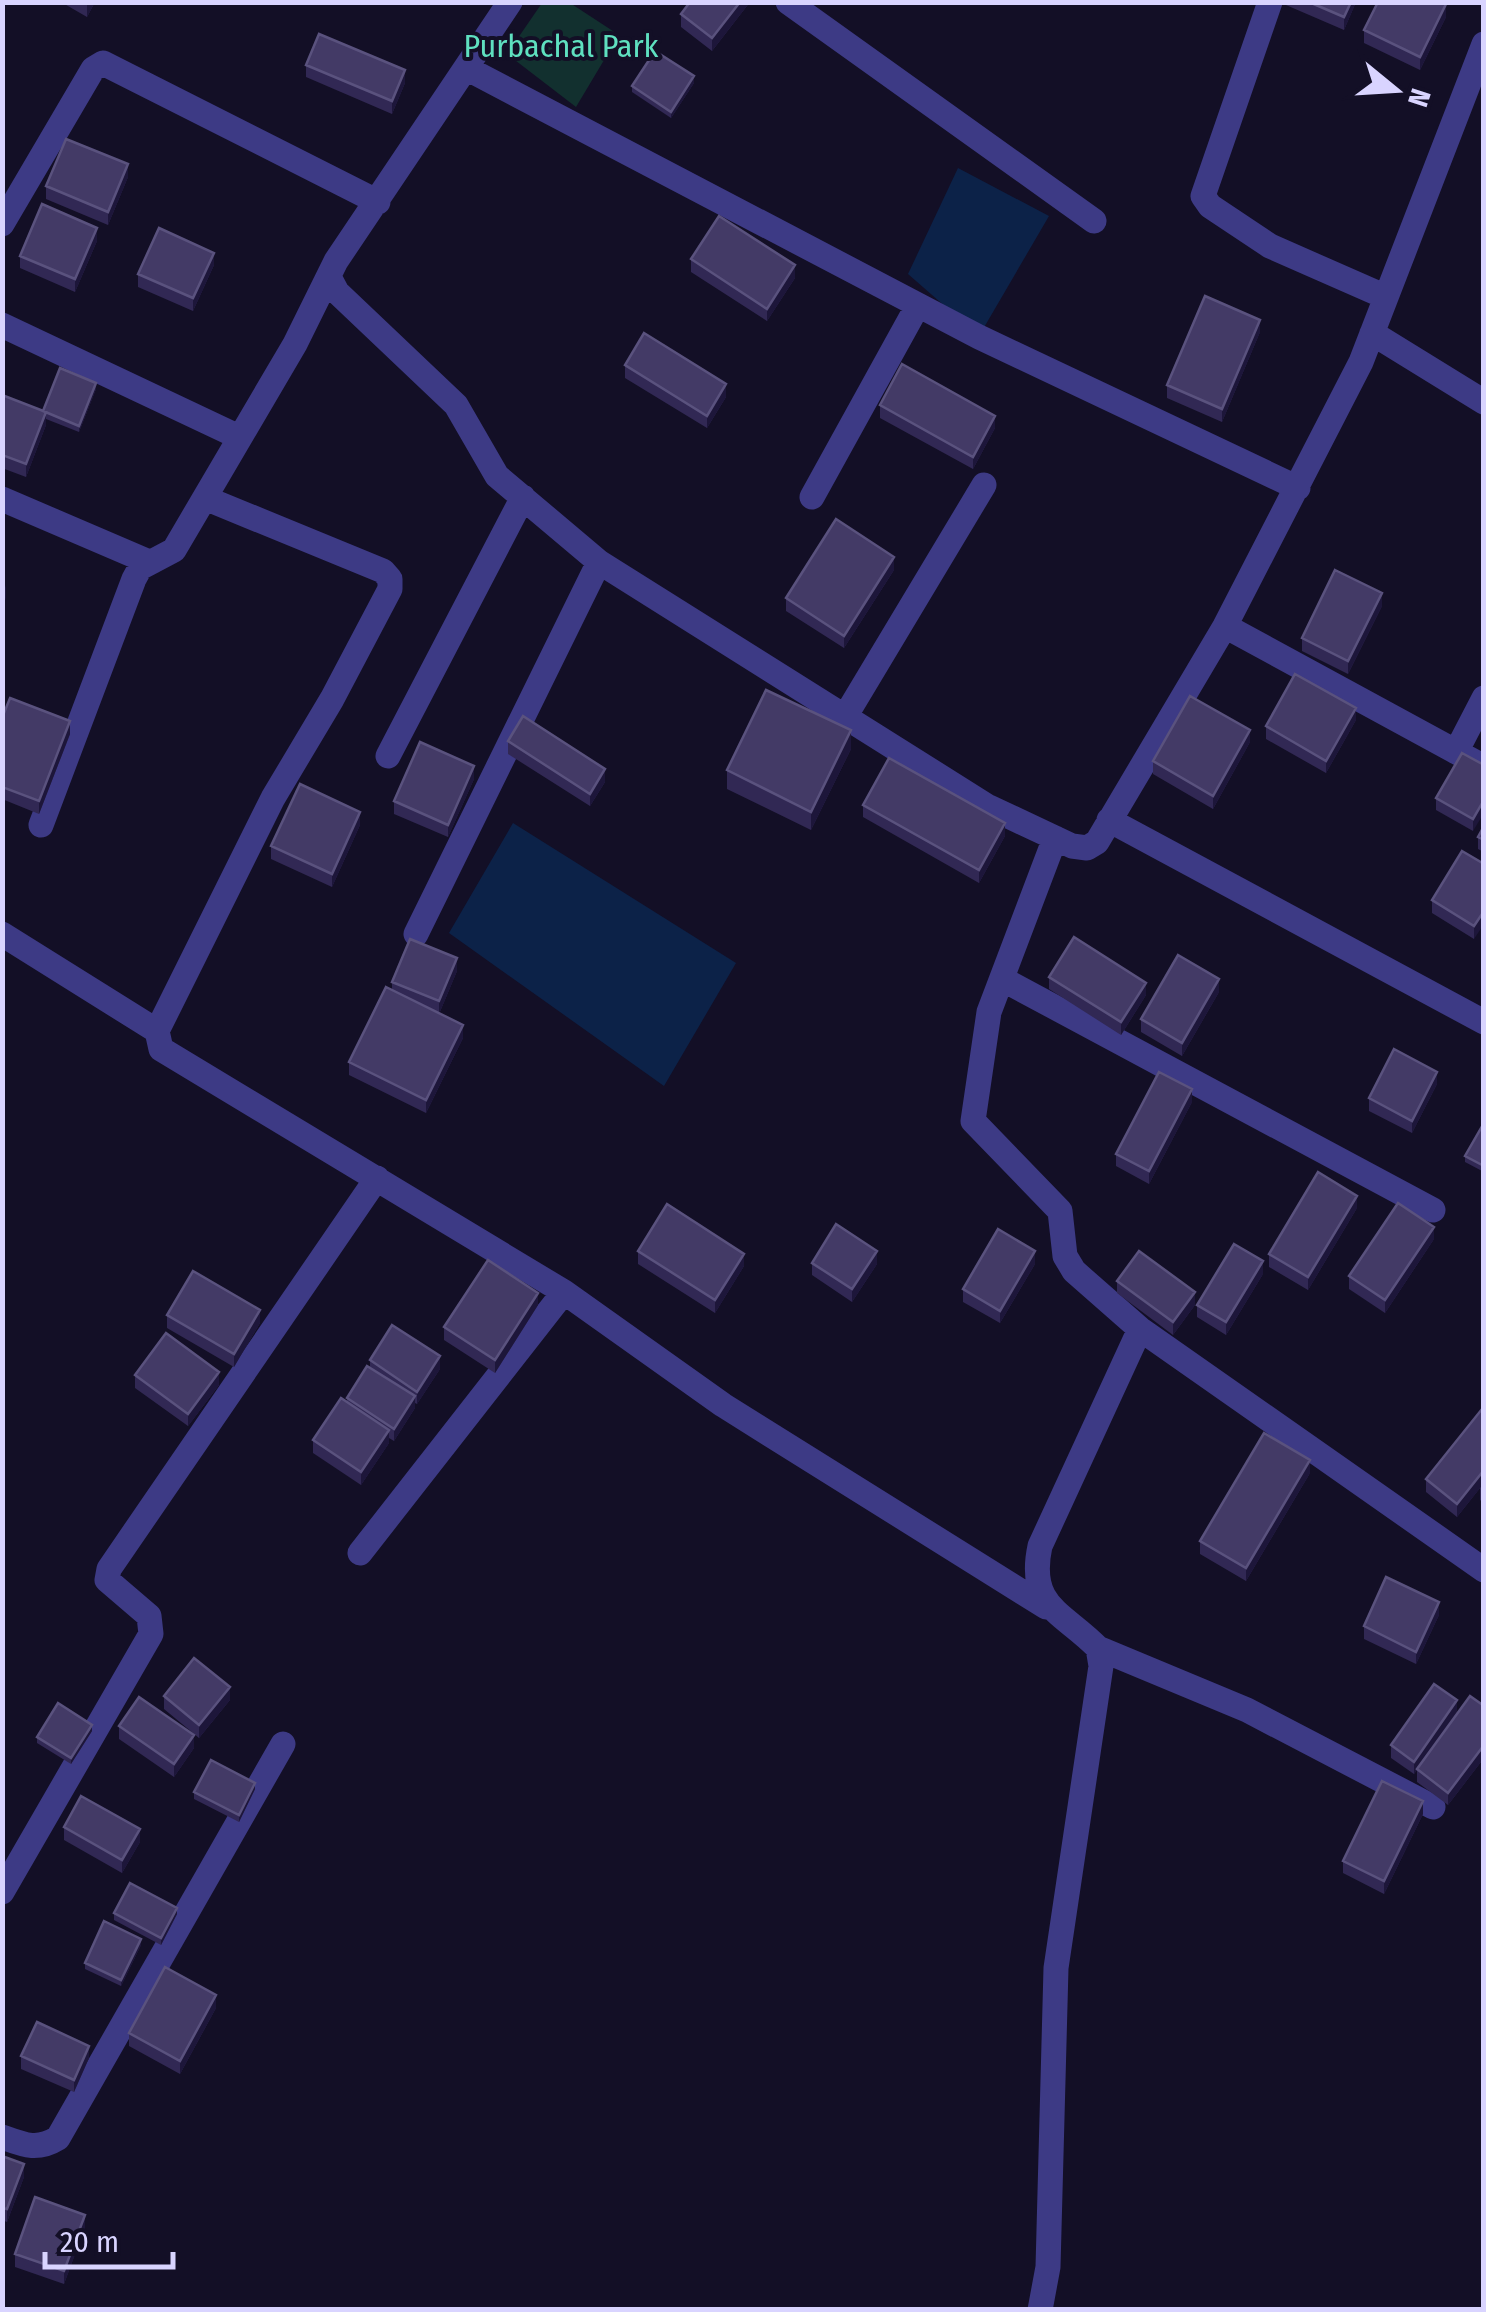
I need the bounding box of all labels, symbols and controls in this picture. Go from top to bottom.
park label: Purbachal Park [463,27,659,65]
north arrow [1346,40,1446,140]
text: N [1401,84,1438,111]
scale bar [45,2207,172,2269]
text: 20 m [60,2224,119,2260]

